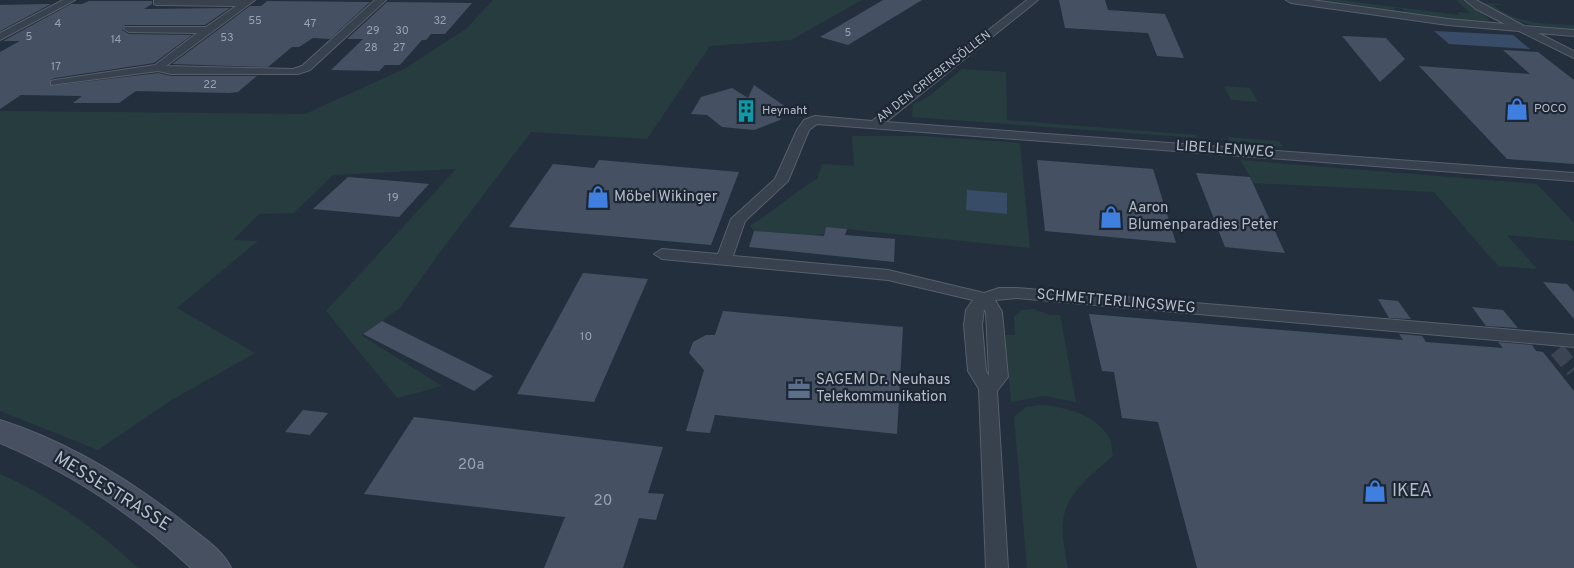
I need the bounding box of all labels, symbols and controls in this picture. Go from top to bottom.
house number: 55 [248,14,262,28]
house number: 32 [433,14,447,28]
house number: 4 [55,17,62,31]
house number: 47 [304,17,316,31]
house number: 29 [366,24,380,38]
house number: 30 [395,24,409,38]
house number: 5 [845,26,852,40]
street label: AN DEN GRIEBENSÖLLEN [874,27,994,127]
house number: 5 [26,30,33,44]
house number: 53 [220,31,234,45]
house number: 14 [111,33,122,47]
house number: 28 [364,41,378,55]
house number: 27 [393,41,405,55]
house number: 17 [51,60,61,74]
house number: 22 [203,78,217,92]
shop icon: POCO [1504,96,1530,122]
building icon: Heynaht [733,98,759,124]
place label: POCO [1534,101,1567,117]
place label: Heynaht [762,103,807,119]
street label: LIBELLENWEG [1175,137,1275,163]
shop icon: Möbel Wikinger [585,184,611,210]
place label: Möbel Wikinger [614,188,718,207]
house number: 19 [387,190,399,206]
place label: Aaron Blumenparadies Peter [1128,199,1278,235]
shop icon: Aaron Blumenparadies Peter [1098,204,1124,230]
street label: SCHMETTERLINGSWEG [1036,286,1196,318]
house number: 10 [580,329,592,345]
place label: SAGEM Dr. Neuhaus Telekommunikation [816,371,950,407]
office icon: SAGEM Dr. Neuhaus Telekommunikation [786,376,812,402]
street label: MESSESTRASSE [49,447,175,537]
house number: 20a [458,456,484,475]
shop icon: IKEA [1362,478,1388,504]
place label: IKEA [1392,480,1432,503]
house number: 20 [594,492,612,511]

